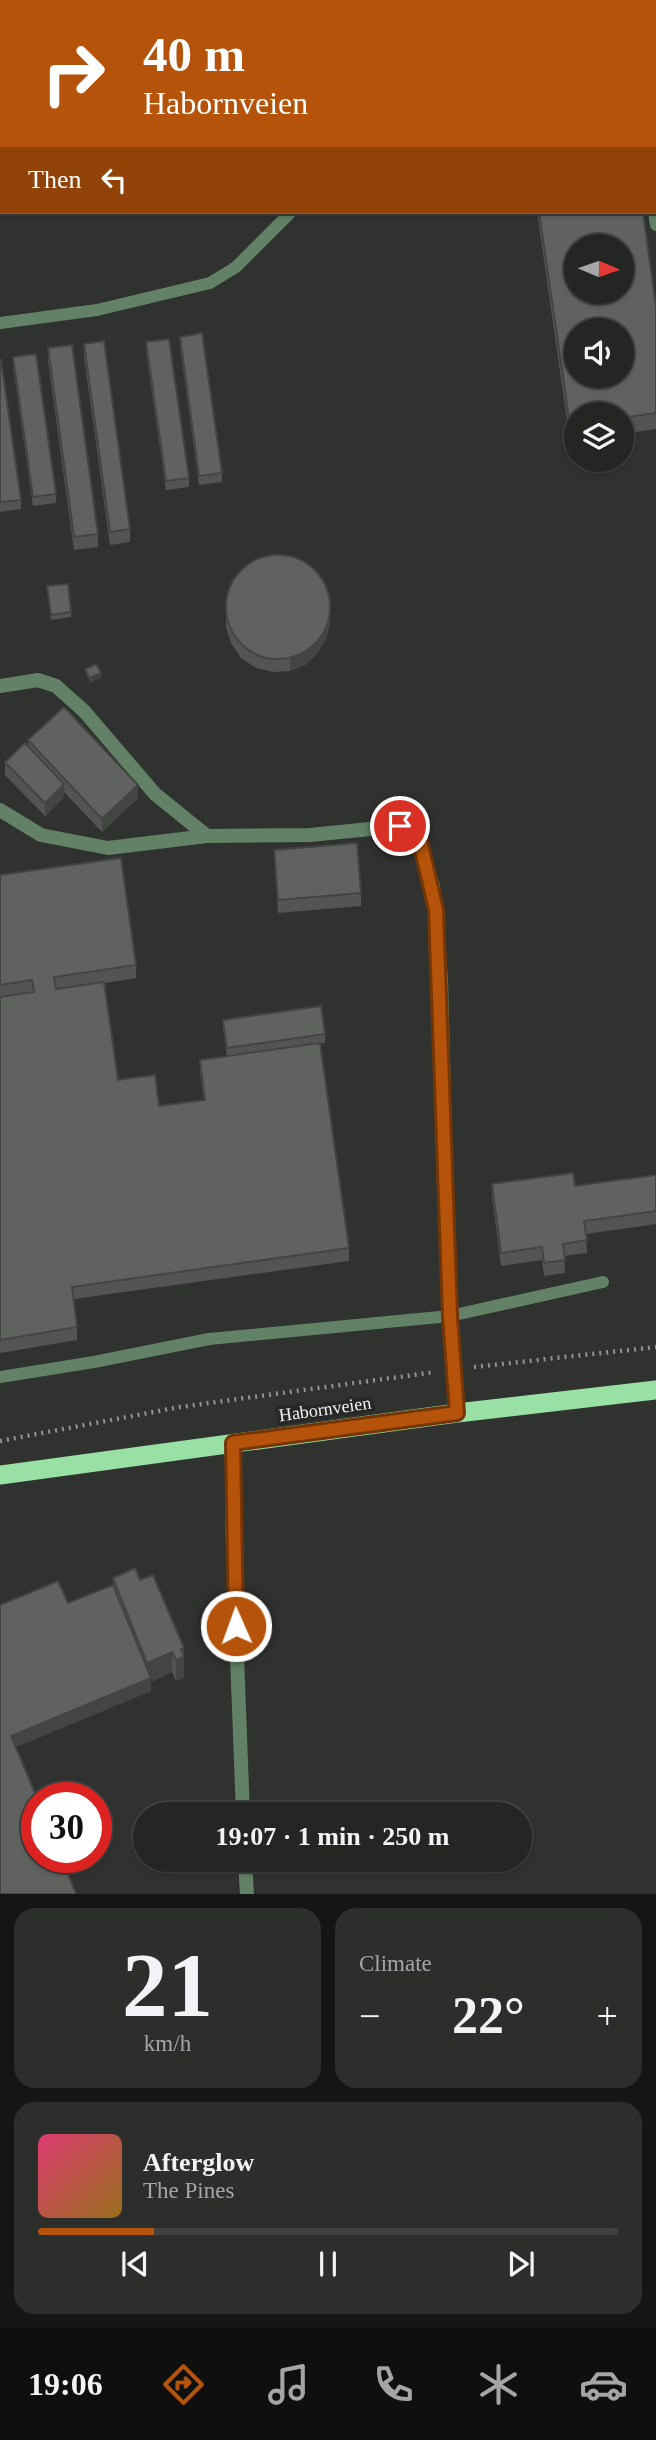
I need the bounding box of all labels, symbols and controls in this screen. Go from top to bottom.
text: 40 m [143,27,245,82]
icon: right [28,28,119,119]
text: Habornveien [143,85,308,121]
icon: left [95,161,133,199]
text: Then [28,165,81,194]
north arrow [564,234,634,304]
map controls [564,234,634,472]
button: sound [564,318,634,388]
button: layers [564,402,634,472]
pin [370,796,430,856]
icon: arrive [381,807,419,845]
street label: Habornveien [278,1393,372,1425]
position arrow [199,1589,273,1663]
speed limit sign: 30 [21,1782,112,1873]
text: 19:07 · 1 min · 250 m [216,1822,450,1851]
text: 21 [122,1935,213,2036]
text: Climate [359,1951,432,1976]
text: 22° [452,1987,525,2044]
text: − [359,1995,380,2037]
text: + [597,1995,618,2037]
text: km/h [144,2031,191,2056]
text: Afterglow [143,2148,254,2177]
text: The Pines [143,2178,234,2203]
icon: previous [116,2245,154,2283]
icon: pause [309,2245,347,2283]
icon: next [502,2245,540,2283]
icon: directions [159,2360,208,2409]
icon: music [264,2360,313,2409]
icon: phone [369,2360,418,2409]
icon: climate [474,2360,523,2409]
icon: car [579,2360,628,2409]
text: 19:06 [28,2366,103,2402]

